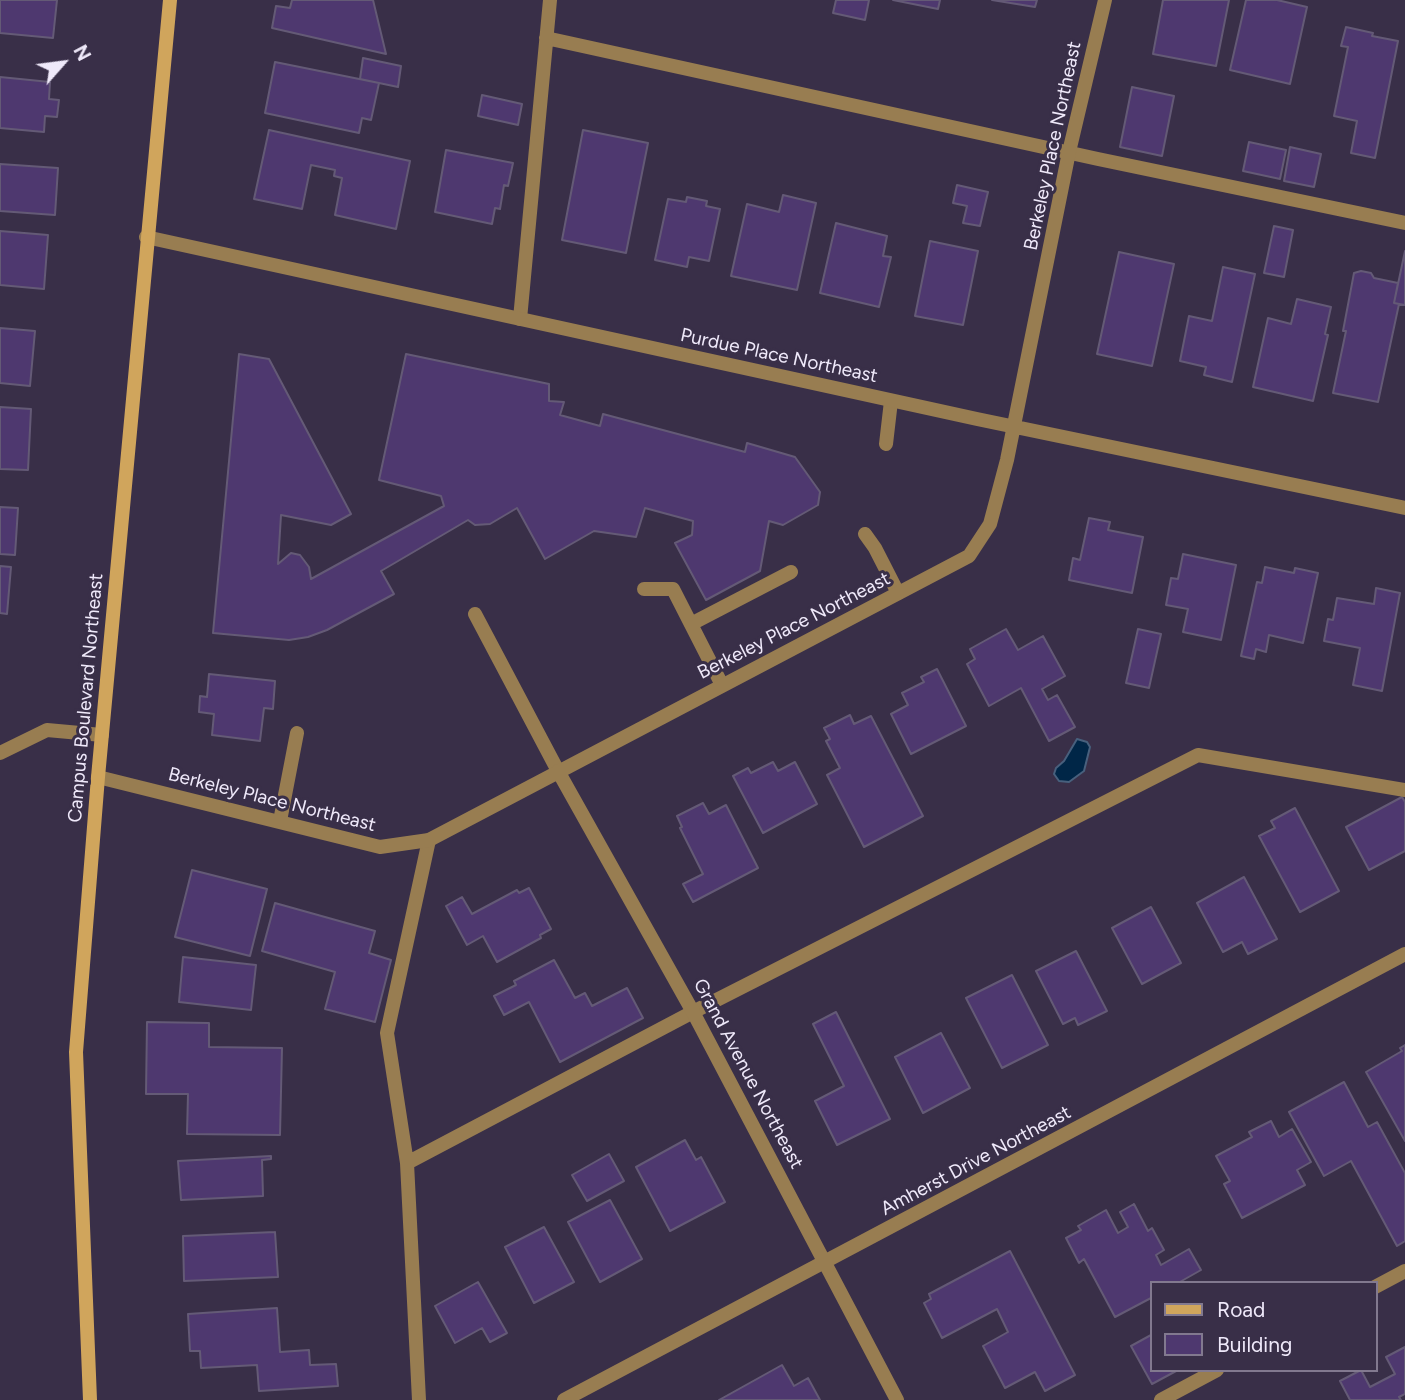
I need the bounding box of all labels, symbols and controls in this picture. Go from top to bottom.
north arrow [28,28,98,98]
street label: Berkeley Place Northeast [1020,39,1086,253]
text: N [68,41,96,65]
street label: Purdue Place Northeast [678,324,880,388]
street label: Berkeley Place Northeast [694,567,894,685]
street label: Campus Boulevard Northeast [64,572,108,824]
street label: Berkeley Place Northeast [166,763,378,837]
street label: Grand Avenue Northeast [688,975,808,1173]
street label: Amherst Drive Northeast [877,1101,1075,1221]
legend [1150,1281,1377,1372]
text: Road [1217,1297,1265,1322]
text: Building [1217,1332,1292,1357]

